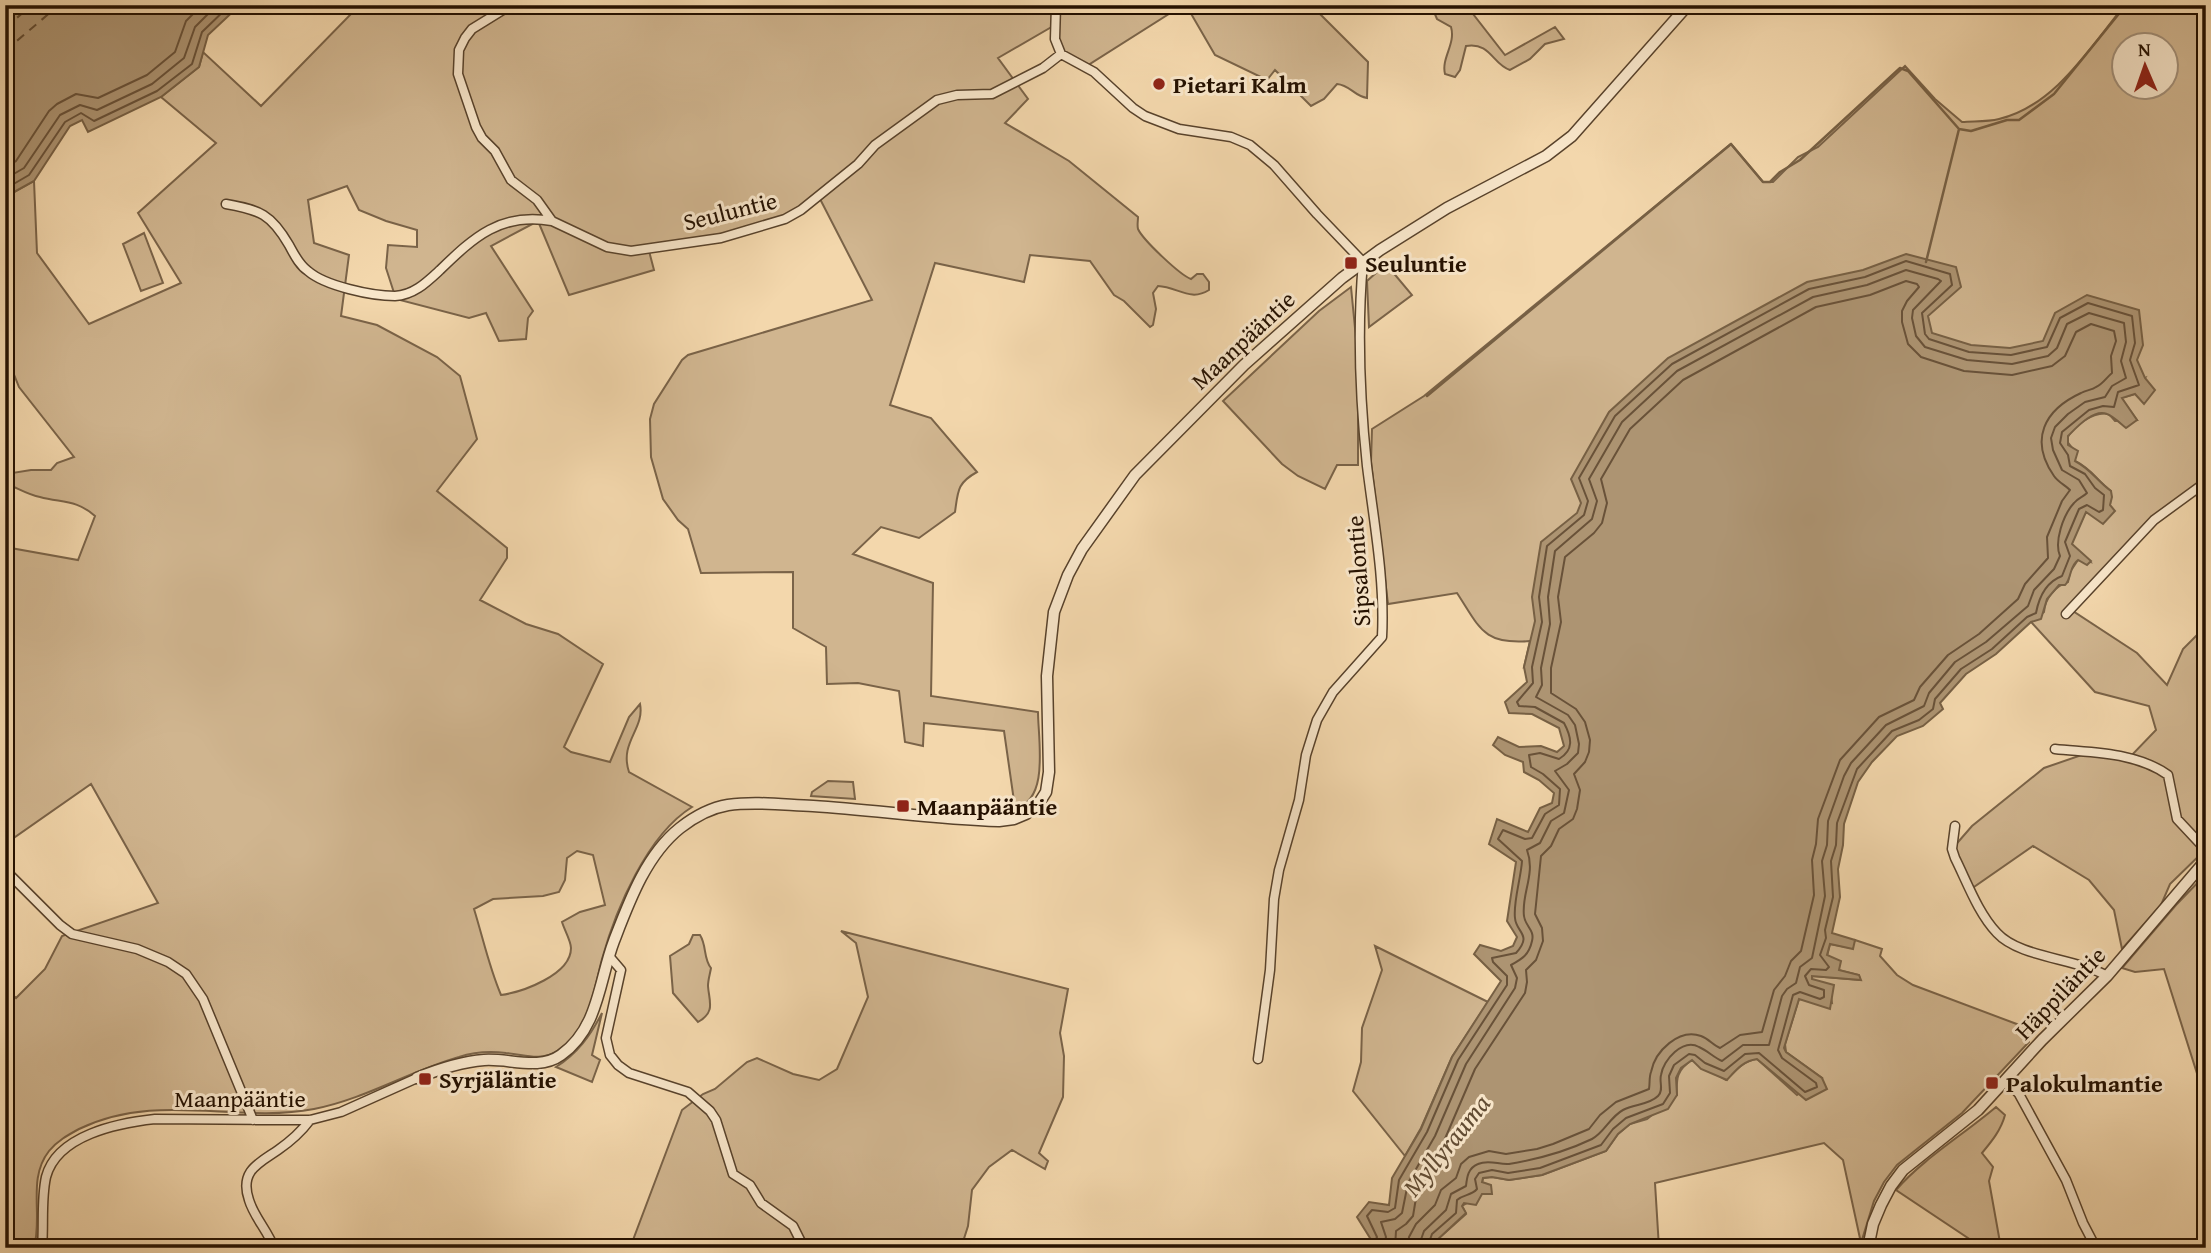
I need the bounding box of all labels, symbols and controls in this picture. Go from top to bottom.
north arrow [2110,32,2180,102]
text: N [2138,35,2152,63]
place label: Pietari Kalm [1173,67,1307,102]
marker: Pietari Kalm [1151,76,1167,92]
street label: Seuluntie [679,182,781,240]
place label: Seuluntie [1365,246,1467,281]
marker: Seuluntie [1343,255,1359,271]
street label: Maanpääntie [1183,282,1303,398]
street label: Sipsalontie [1337,514,1379,628]
place label: Maanpääntie [917,789,1057,824]
marker: Maanpääntie [895,798,911,814]
street label: Häppiläntie [2006,938,2114,1048]
place label: Syrjäläntie [439,1062,557,1097]
place label: Palokulmantie [2006,1066,2163,1101]
marker: Syrjäläntie [417,1071,433,1087]
marker: Palokulmantie [1984,1075,2000,1091]
street label: Maanpääntie [174,1081,306,1116]
water label: Myllyrauma [1393,1085,1499,1205]

